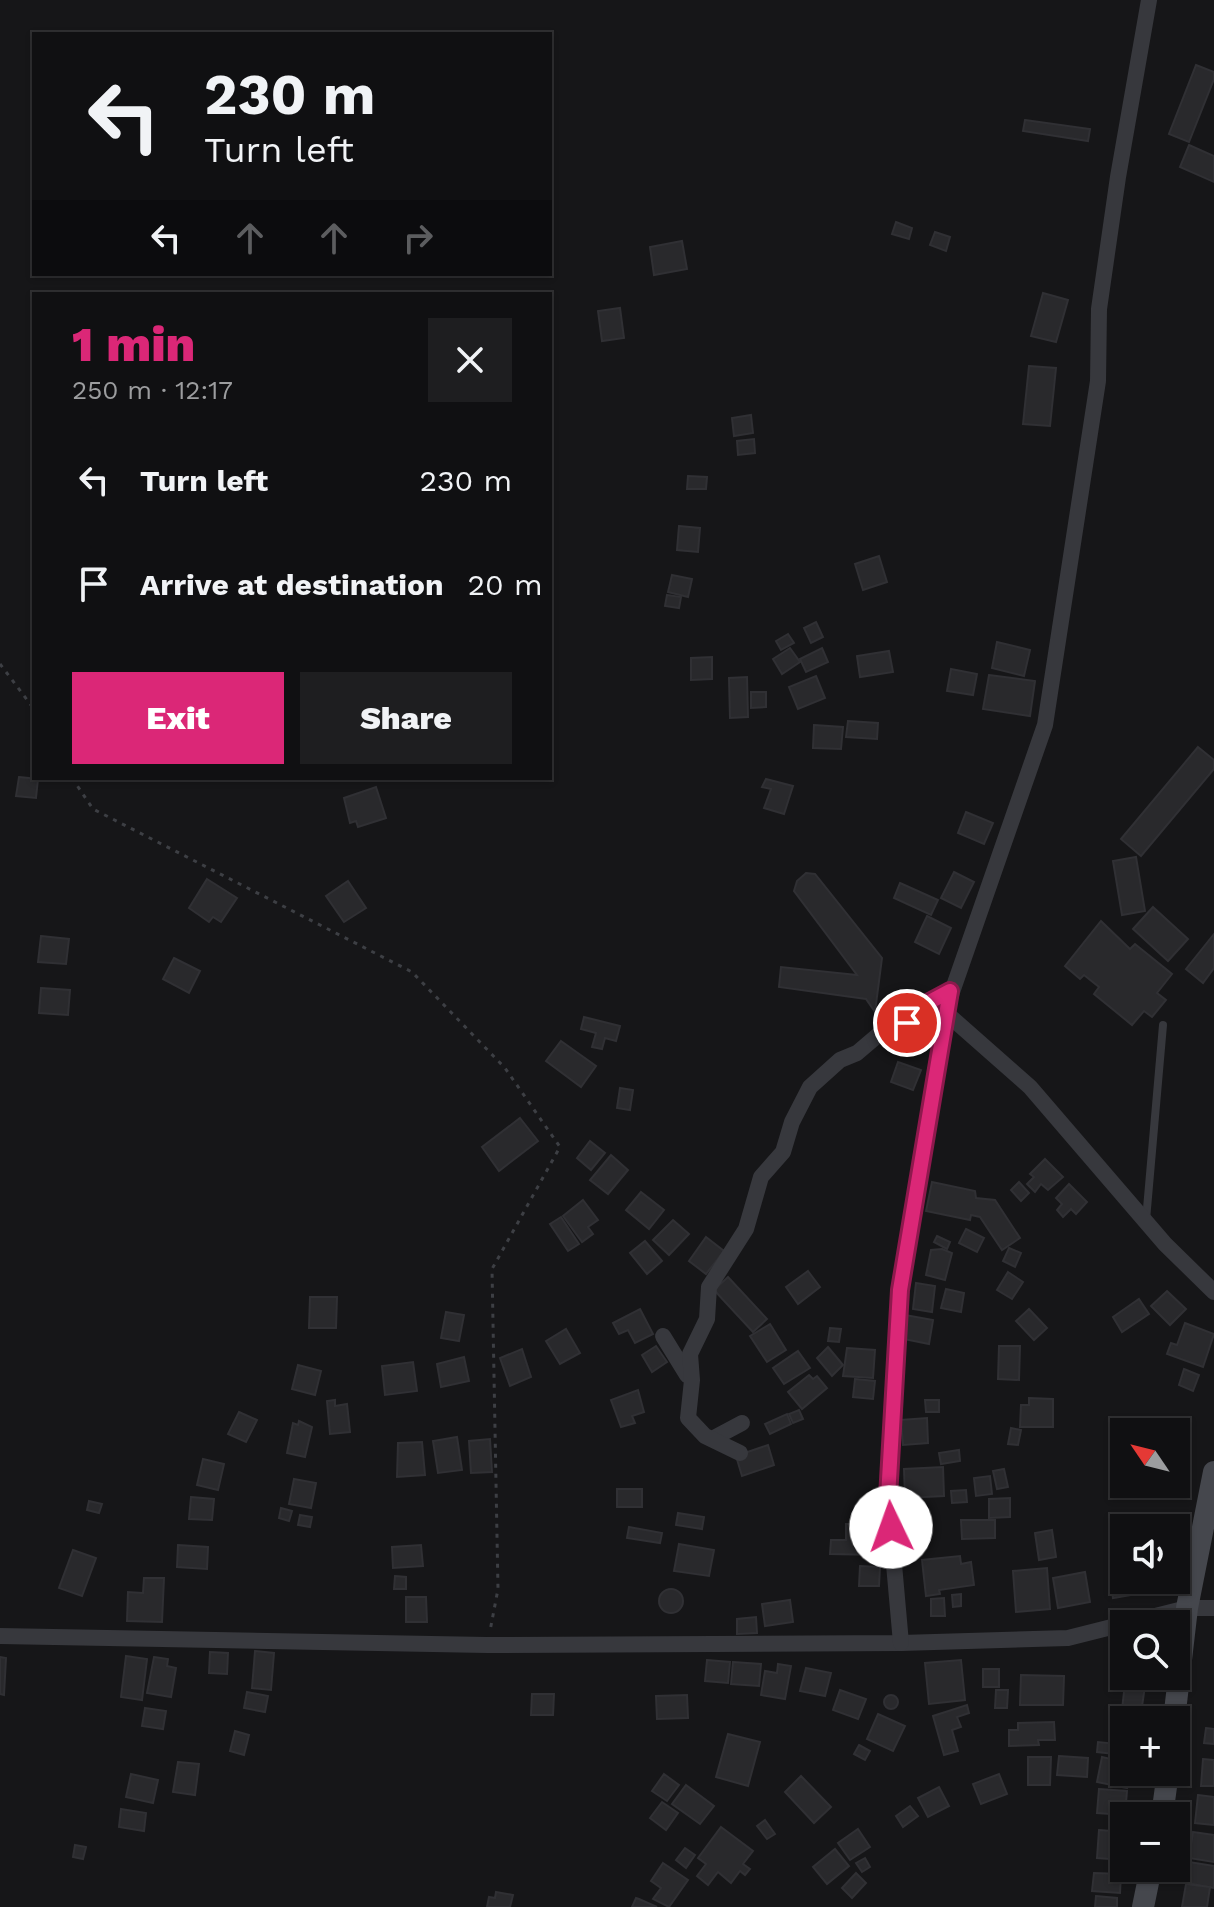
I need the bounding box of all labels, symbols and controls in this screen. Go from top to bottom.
text: 230 m [204,62,375,128]
icon: left [72,64,176,168]
text: Turn left [204,129,354,171]
icon: left [144,216,188,260]
icon: ahead [228,216,272,260]
icon: ahead [312,216,356,260]
icon: right [396,216,440,260]
text: 1 min [72,316,195,373]
button: close [428,318,512,402]
text: 250 m · 12:17 [72,375,233,405]
icon: left [72,458,116,502]
text: Turn left [140,463,268,498]
text: 230 m [420,463,512,498]
icon: arrive [72,562,116,606]
text: Arrive at destination [140,567,444,602]
text: 20 m [468,567,543,602]
button: Exit [72,672,284,764]
button: Share [300,672,512,764]
pin [873,989,941,1057]
icon: arrive [885,1001,929,1045]
north arrow [1110,1418,1190,1498]
map controls [1110,1418,1190,1882]
position arrow [849,1485,933,1569]
button: sound [1110,1514,1190,1594]
button: search [1110,1610,1190,1690]
button: + [1110,1706,1190,1786]
button: − [1110,1802,1190,1882]

